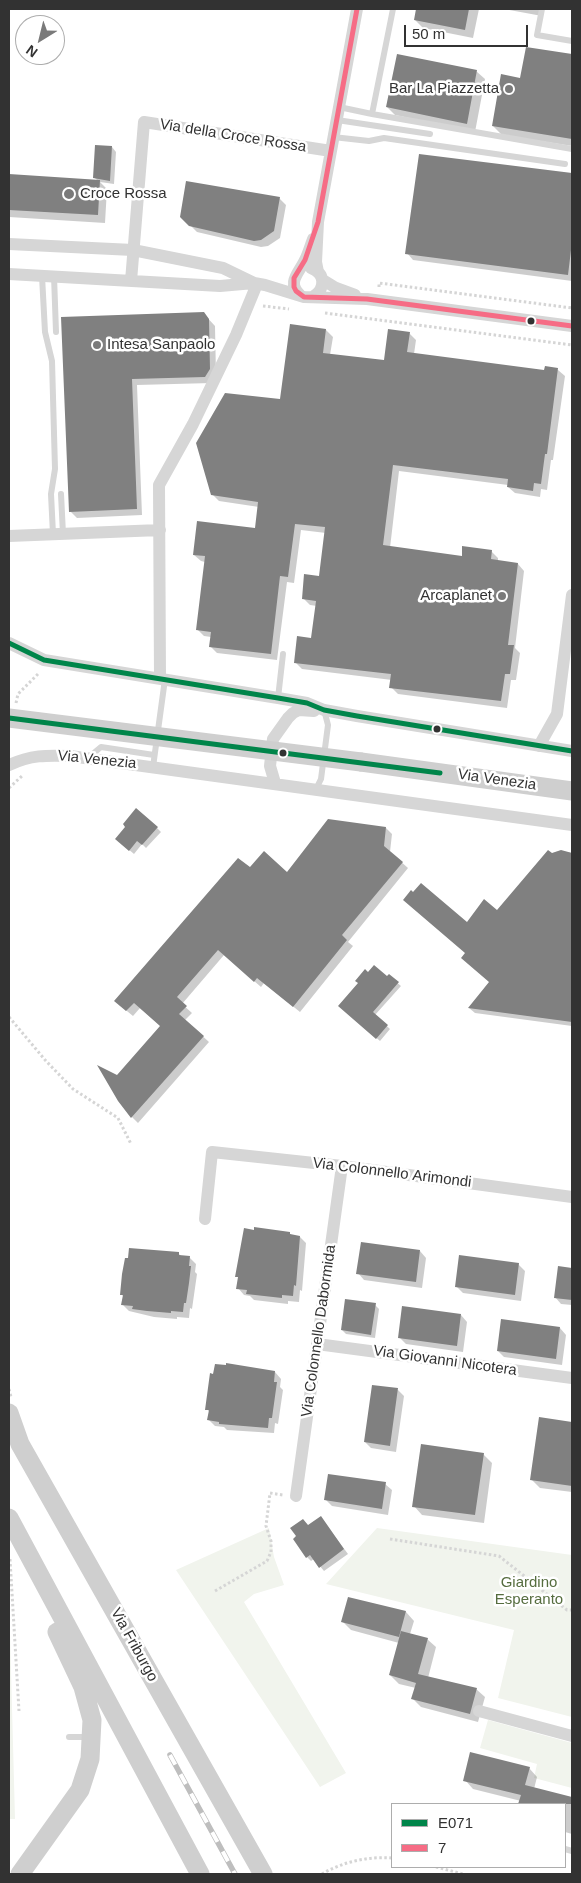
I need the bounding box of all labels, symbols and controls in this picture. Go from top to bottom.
north arrow [15,15,65,65]
scale bar [406,15,530,47]
text: 50 m [412,25,445,42]
text: N [23,42,41,61]
place label: Bar La Piazzetta [389,80,499,98]
marker: Bar La Piazzetta [503,83,515,95]
street label: Via della Croce Rossa [158,116,308,156]
place label: Croce Rossa [80,185,167,203]
marker: Croce Rossa [62,187,76,201]
unlabelled marker [526,316,536,326]
place label: Intesa Sanpaolo [107,336,215,354]
marker: Intesa Sanpaolo [91,339,103,351]
place label: Arcaplanet [420,587,492,605]
marker: Arcaplanet [496,590,508,602]
unlabelled marker [432,724,442,734]
street label: Via Venezia [57,747,137,773]
unlabelled marker [278,748,288,758]
street label: Via Venezia [457,766,537,794]
street label: Via Colonnello Arimondi [312,1154,472,1192]
street label: Via Colonnello Dabormida [298,1244,340,1418]
street label: Via Giovanni Nicotera [372,1342,518,1380]
park label: Giardino Esperanto [495,1574,563,1609]
street label: Via Friburgo [106,1605,162,1685]
legend [391,1803,566,1868]
text: E071 [438,1814,473,1831]
text: 7 [438,1839,446,1856]

